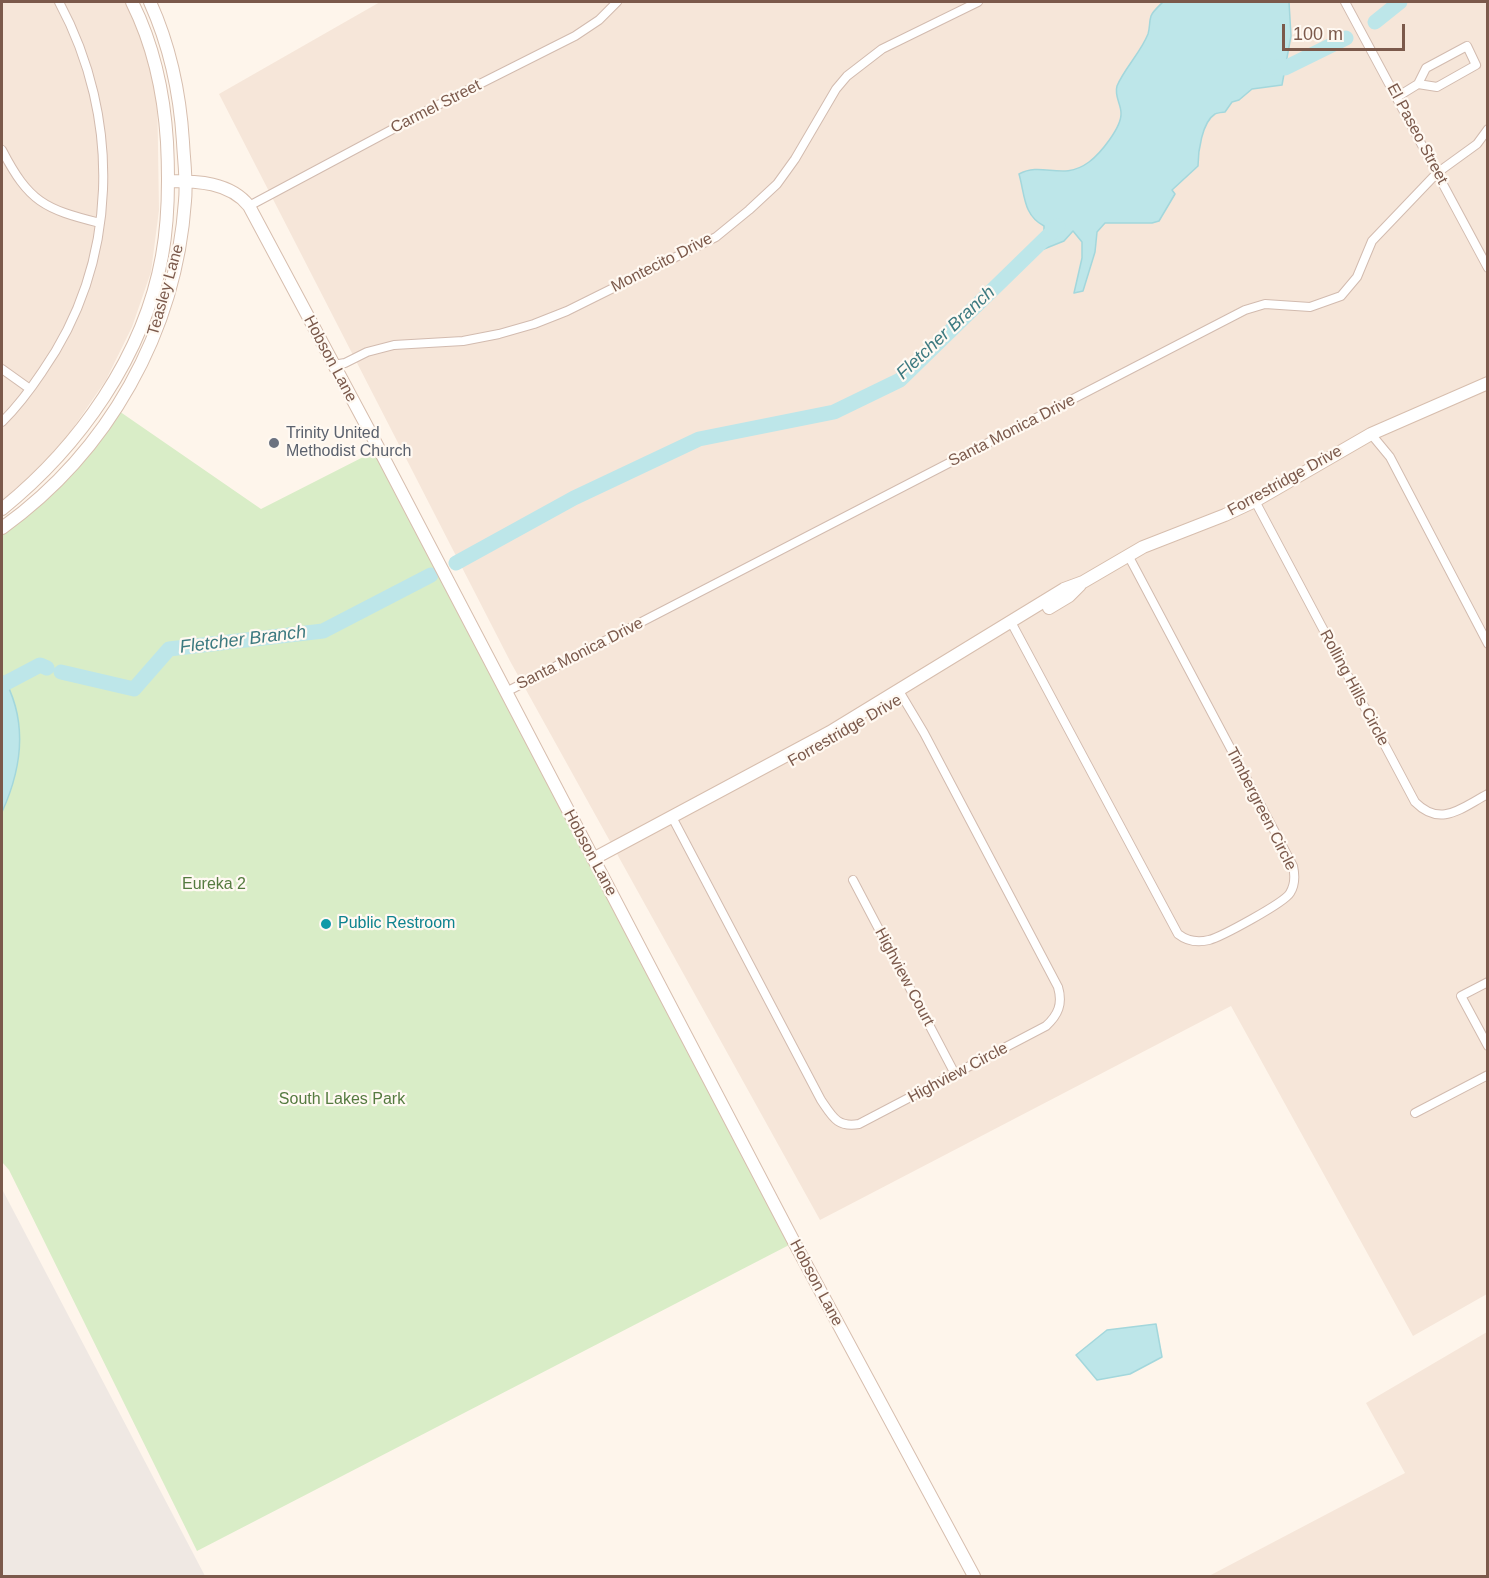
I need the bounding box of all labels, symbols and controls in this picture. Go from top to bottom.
scale bar [1285,12,1408,50]
text: 100 m [1293,24,1343,44]
street label: Carmel Street [388,76,484,138]
street label: El Paseo Street [1382,80,1452,188]
street label: Montecito Drive [608,229,716,297]
street label: Teasley Lane [144,242,188,338]
water label: Fletcher Branch [892,282,1000,384]
street label: Hobson Lane [299,312,361,406]
street label: Santa Monica Drive [945,391,1079,471]
place label: Trinity United Methodist Church [286,424,411,462]
marker: Trinity United Methodist Church [267,436,281,450]
street label: Forrestridge Drive [1224,442,1346,520]
street label: Santa Monica Drive [513,614,647,694]
water label: Fletcher Branch [179,622,307,658]
street label: Rolling Hills Circle [1315,627,1393,749]
street label: Forrestridge Drive [785,691,905,771]
street label: Timbergreen Circle [1222,744,1300,874]
street label: Hobson Lane [559,806,621,900]
park label: Eureka 2 [182,875,246,895]
place label: Public Restroom [338,914,455,934]
marker: Public Restroom [319,917,333,931]
street label: Highview Court [870,925,938,1029]
street label: Highview Circle [905,1039,1011,1107]
park label: South Lakes Park [279,1090,405,1110]
street label: Hobson Lane [785,1236,847,1330]

